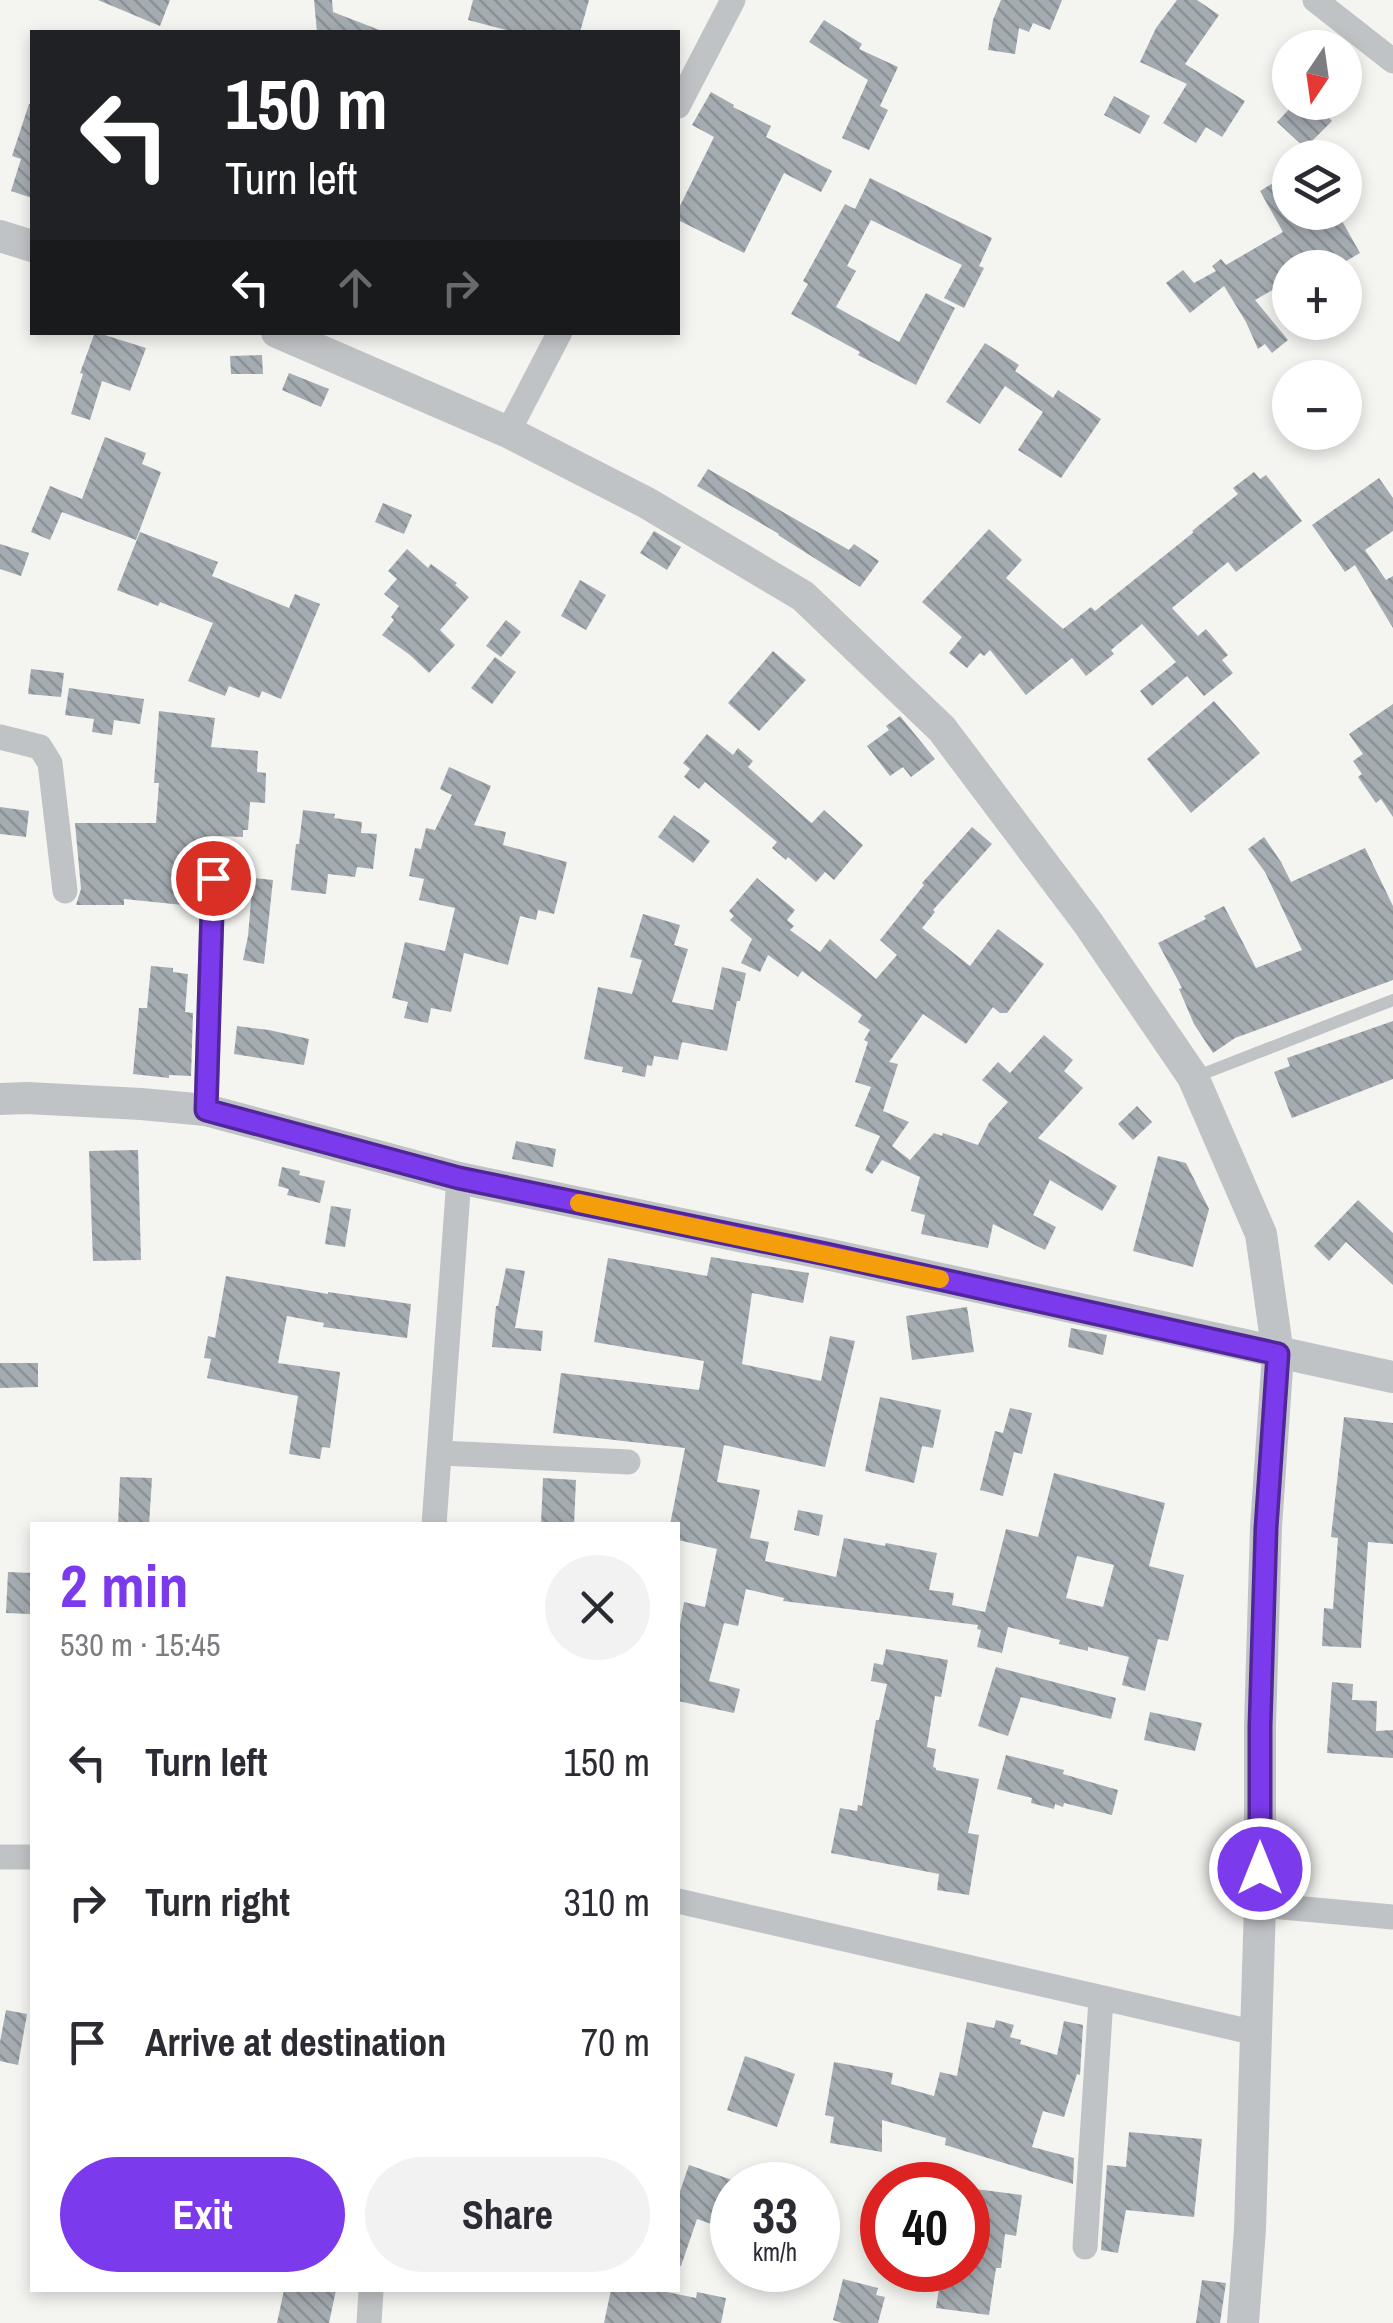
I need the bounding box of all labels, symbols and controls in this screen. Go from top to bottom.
north arrow [1272,30,1362,120]
map controls [1272,30,1362,450]
text: 150 m [225,57,388,151]
icon: left [60,70,190,200]
button: layers [1272,140,1362,230]
text: Turn left [225,147,357,208]
button: + [1272,250,1362,340]
icon: left [223,260,278,315]
icon: ahead [328,260,383,315]
icon: right [433,260,488,315]
button: − [1272,360,1362,450]
pin [171,836,256,921]
icon: arrive [186,851,241,906]
text: 2 min [60,1545,189,1626]
button: close [545,1555,650,1660]
text: 530 m · 15:45 [60,1623,220,1666]
icon: left [60,1735,115,1790]
text: Turn left [145,1737,267,1788]
text: 150 m [563,1737,650,1788]
position arrow [1208,1817,1312,1921]
icon: right [60,1875,115,1930]
text: Turn right [145,1877,290,1928]
text: 310 m [563,1877,650,1928]
icon: arrive [60,2015,115,2070]
text: Arrive at destination [145,2017,446,2068]
text: 70 m [581,2017,650,2068]
button: Exit [60,2157,345,2272]
button: Share [365,2157,650,2272]
speed limit sign: 40 [860,2162,990,2292]
text: 33 [752,2181,798,2249]
text: km/h [753,2235,797,2269]

